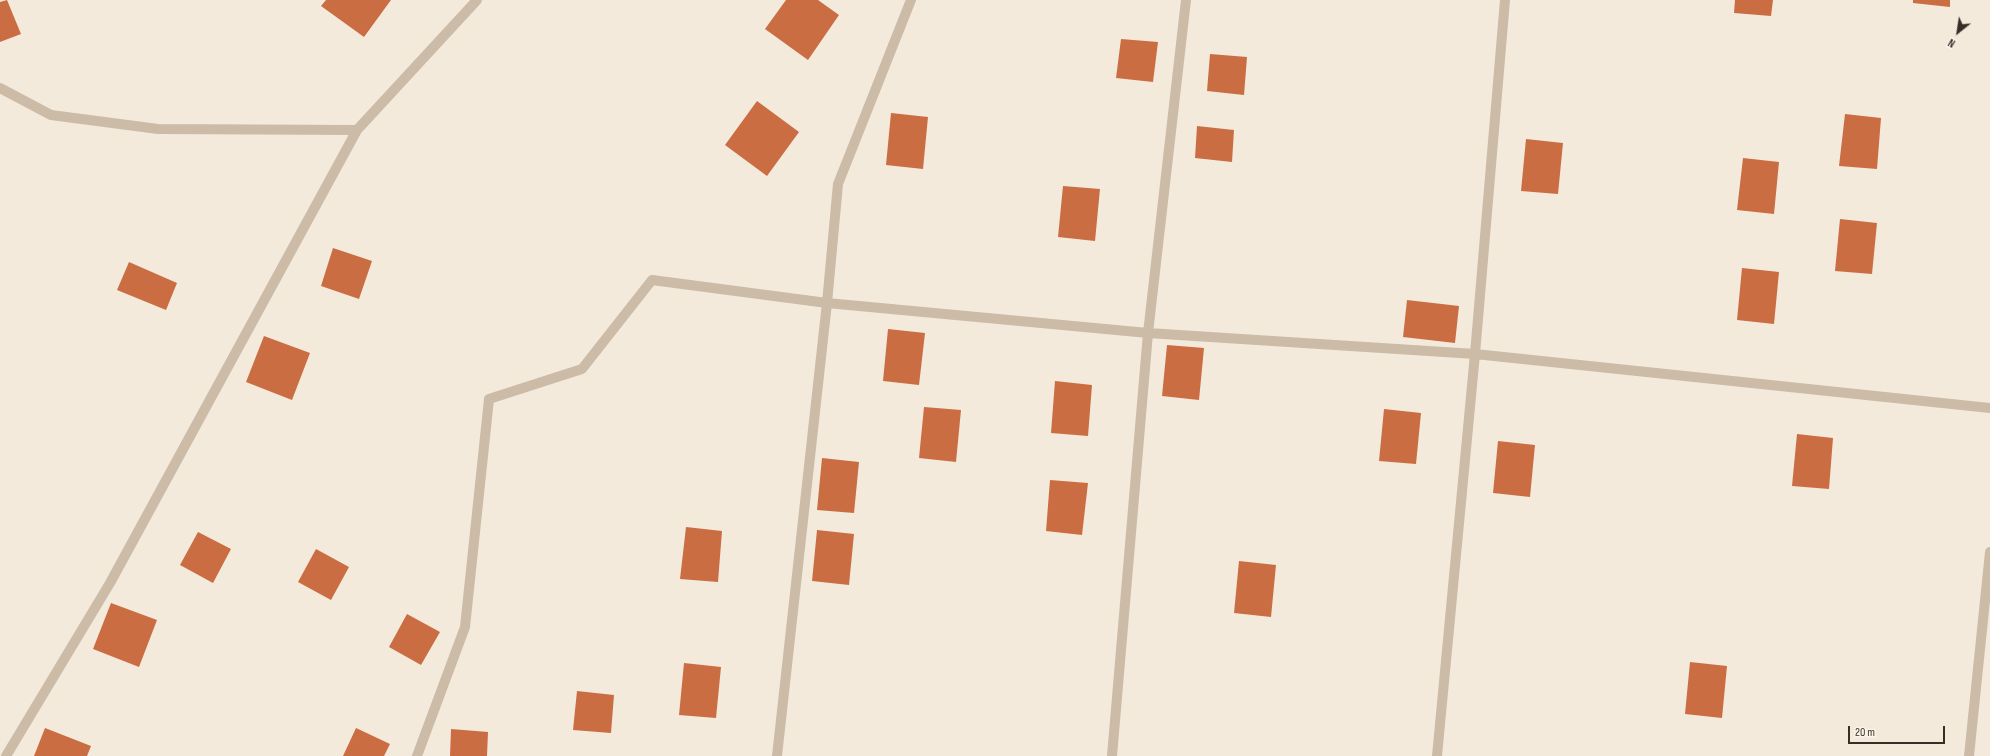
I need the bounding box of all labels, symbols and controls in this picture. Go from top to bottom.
north arrow [1938,12,1978,52]
text: N [1946,36,1958,50]
scale bar [1850,718,1947,744]
text: 20 m [1855,725,1875,740]

